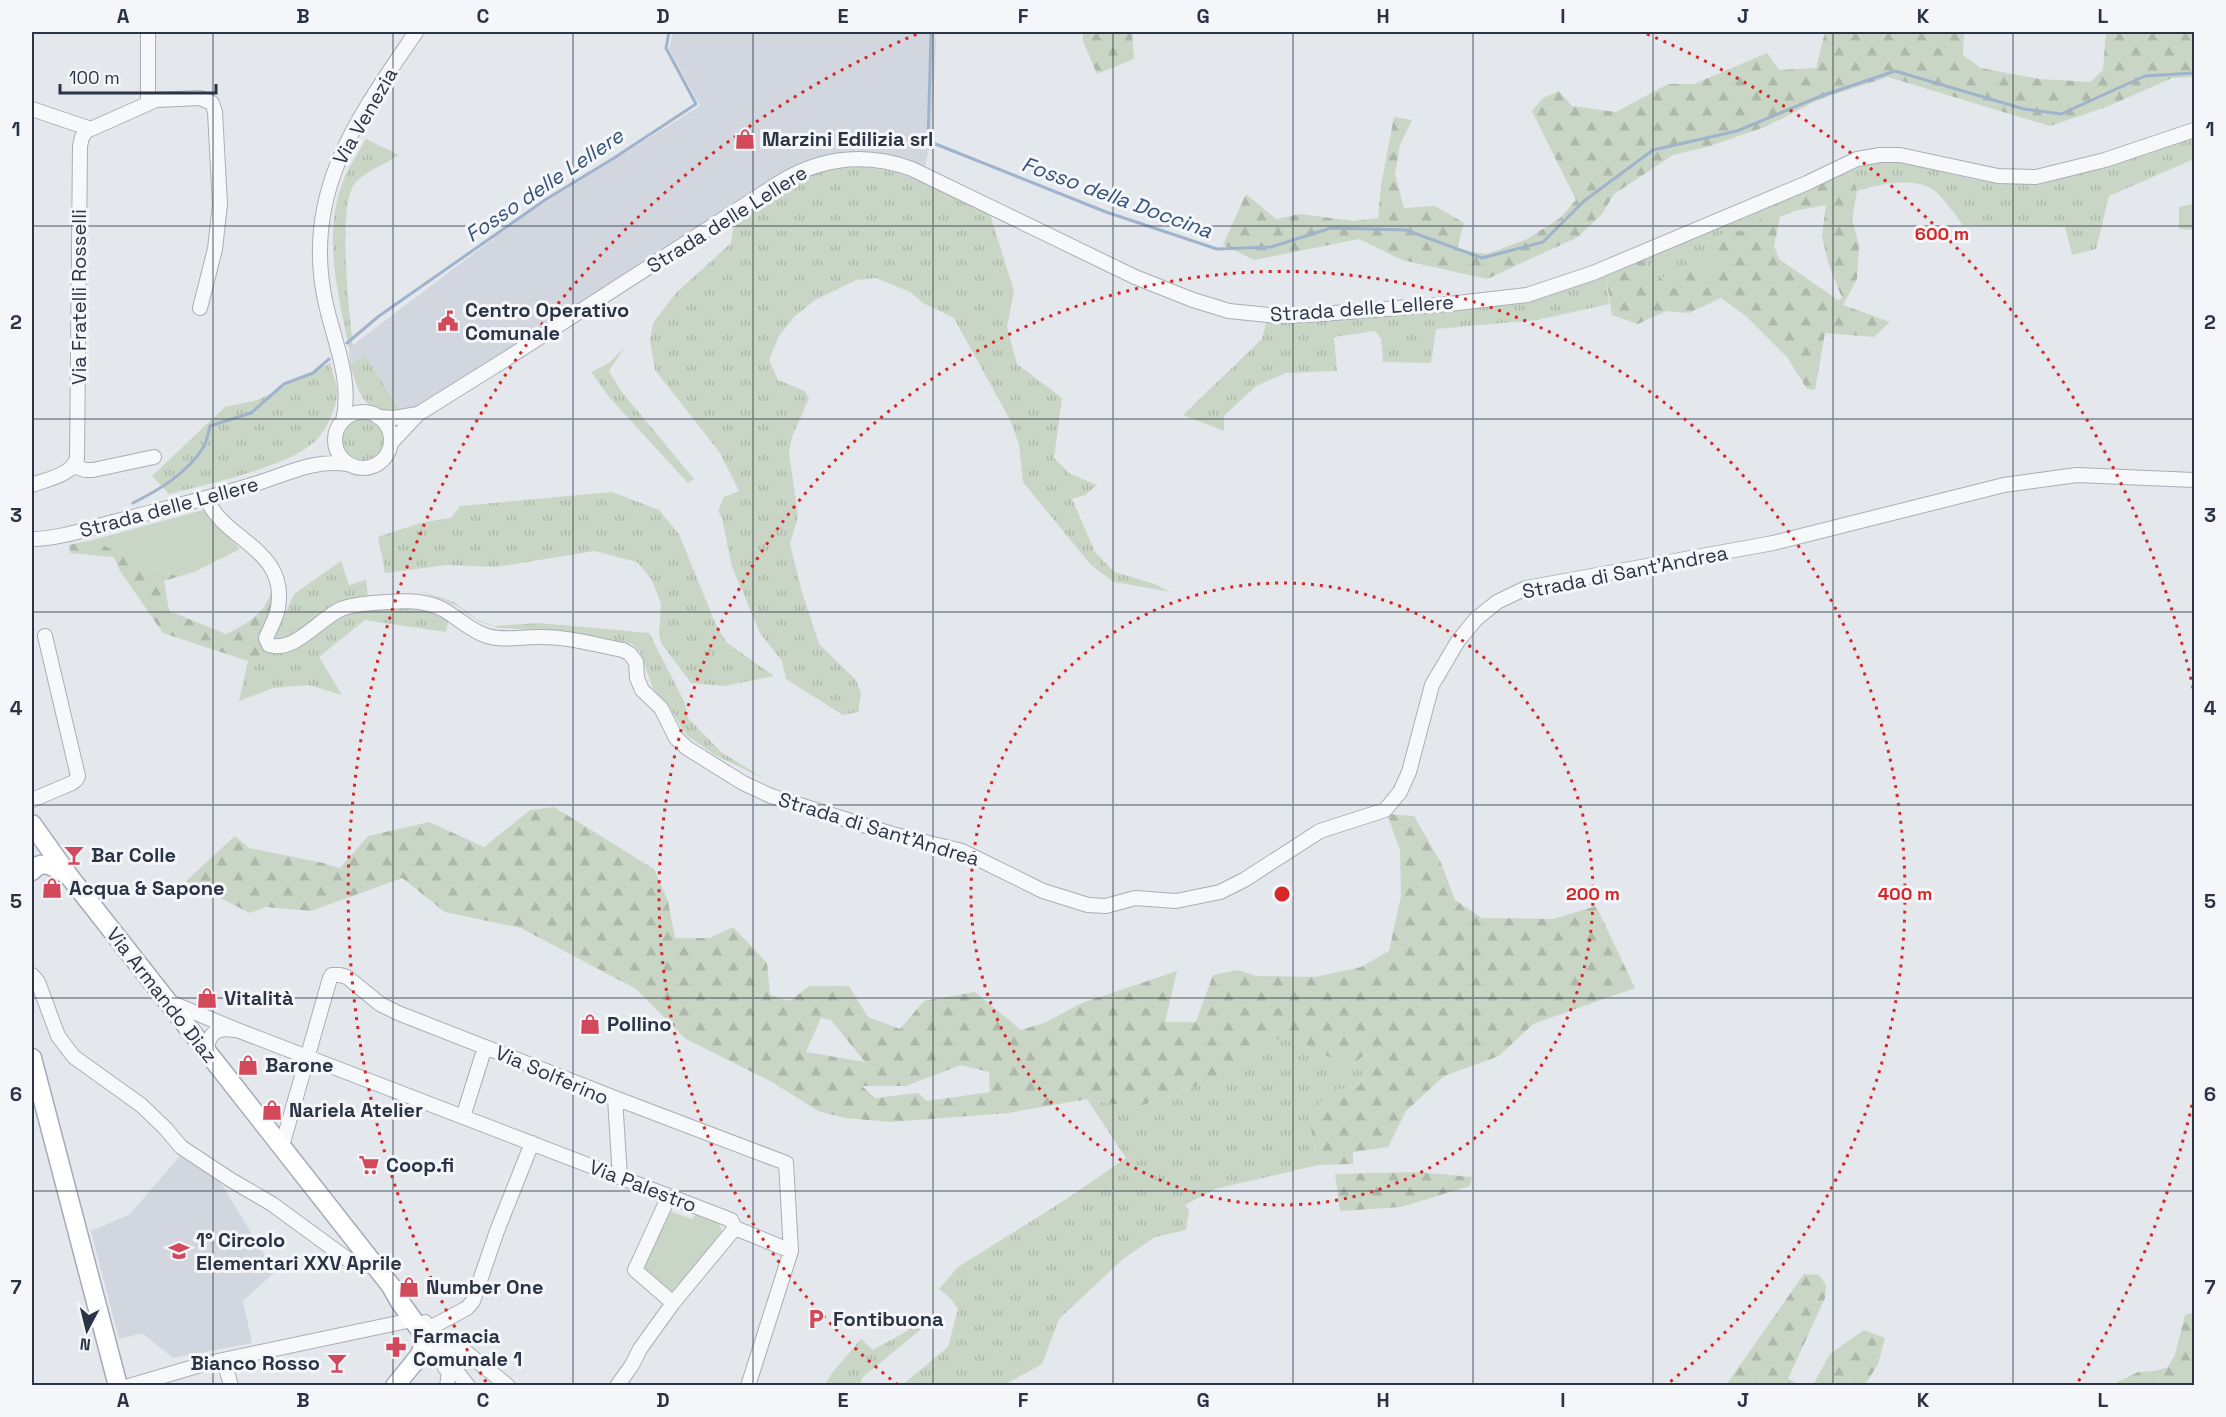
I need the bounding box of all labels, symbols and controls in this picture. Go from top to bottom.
text: A [117,3,130,29]
text: B [296,3,310,29]
text: C [477,3,490,29]
text: D [656,3,670,29]
text: E [837,3,849,29]
text: F [1018,3,1029,29]
text: G [1196,3,1210,29]
text: H [1376,3,1390,29]
text: I [1560,3,1566,29]
text: J [1737,3,1749,29]
text: K [1917,3,1930,29]
text: L [2098,3,2109,29]
scale bar [60,57,216,95]
street label: Via Venezia [327,63,403,169]
text: 100 m [69,66,120,89]
text: 1 [11,116,21,142]
text: 1 [2205,116,2215,142]
water label: Fosso delle Lellere [460,121,630,248]
place label: Marzini Edilizia srl [762,126,933,152]
shop icon: Marzini Edilizia srl [733,127,757,151]
water label: Fosso della Doccina [1018,150,1217,244]
street label: Strada delle Lellere [642,159,812,279]
street label: Via Fratelli Rosselli [66,209,92,385]
text: 600 m [1915,222,1969,245]
street label: Strada delle Lellere [1269,289,1455,327]
place label: Centro Operativo Comunale [465,297,629,346]
text: 2 [10,309,22,335]
public building icon: Centro Operativo Comunale [436,309,460,333]
text: 2 [2204,309,2216,335]
street label: Strada delle Lellere [77,471,261,543]
text: 3 [10,502,22,528]
text: 3 [2204,502,2216,528]
street label: Strada di Sant'Andrea [1520,539,1730,605]
text: 4 [10,695,23,721]
text: 4 [2204,695,2217,721]
street label: Strada di Sant'Andrea [775,786,983,872]
place label: Bar Colle [91,842,176,868]
bar icon: Bar Colle [62,843,86,867]
place label: Acqua & Sapone [69,875,225,901]
shop icon: Acqua & Sapone [40,876,64,900]
text: 200 m [1566,882,1620,905]
text: 400 m [1878,882,1932,905]
centre of rings [1272,884,1292,904]
text: 5 [10,888,22,914]
text: 5 [2204,888,2216,914]
street label: Via Armando Diaz [101,922,223,1068]
place label: Vitalità [224,985,294,1011]
shop icon: Vitalità [195,986,219,1010]
place label: Pollino [607,1011,672,1037]
shop icon: Pollino [578,1012,602,1036]
street label: Via Solferino [491,1039,613,1111]
place label: Barone [265,1052,334,1078]
shop icon: Barone [236,1053,260,1077]
text: 6 [10,1081,22,1107]
text: 6 [2204,1081,2216,1107]
place label: Nariela Atelier [289,1097,423,1123]
shop icon: Nariela Atelier [260,1098,284,1122]
place label: Coop.fi [386,1152,454,1178]
supermarket icon: Coop.fi [357,1153,381,1177]
street label: Via Palestro [586,1154,700,1218]
place label: 1° Circolo Elementari XXV Aprile [196,1227,402,1276]
school or university icon: 1° Circolo Elementari XXV Aprile [167,1239,191,1263]
text: 7 [10,1274,22,1300]
place label: Number One [426,1274,543,1300]
text: 7 [2204,1274,2216,1300]
shop icon: Number One [397,1275,421,1299]
north arrow [57,1300,117,1360]
place label: Fontibuona [833,1306,944,1332]
parking icon: Fontibuona [804,1307,828,1331]
place label: Farmacia Comunale 1 [413,1323,522,1372]
text: N [79,1333,92,1355]
pharmacy icon: Farmacia Comunale 1 [384,1335,408,1359]
place label: Bianco Rosso [190,1350,320,1376]
bar icon: Bianco Rosso [325,1351,349,1375]
text: A [117,1387,130,1413]
text: B [296,1387,310,1413]
text: C [477,1387,490,1413]
text: D [656,1387,670,1413]
text: E [837,1387,849,1413]
text: F [1018,1387,1029,1413]
text: G [1196,1387,1210,1413]
text: H [1376,1387,1390,1413]
text: I [1560,1387,1566,1413]
text: J [1737,1387,1749,1413]
text: K [1917,1387,1930,1413]
text: L [2098,1387,2109,1413]

